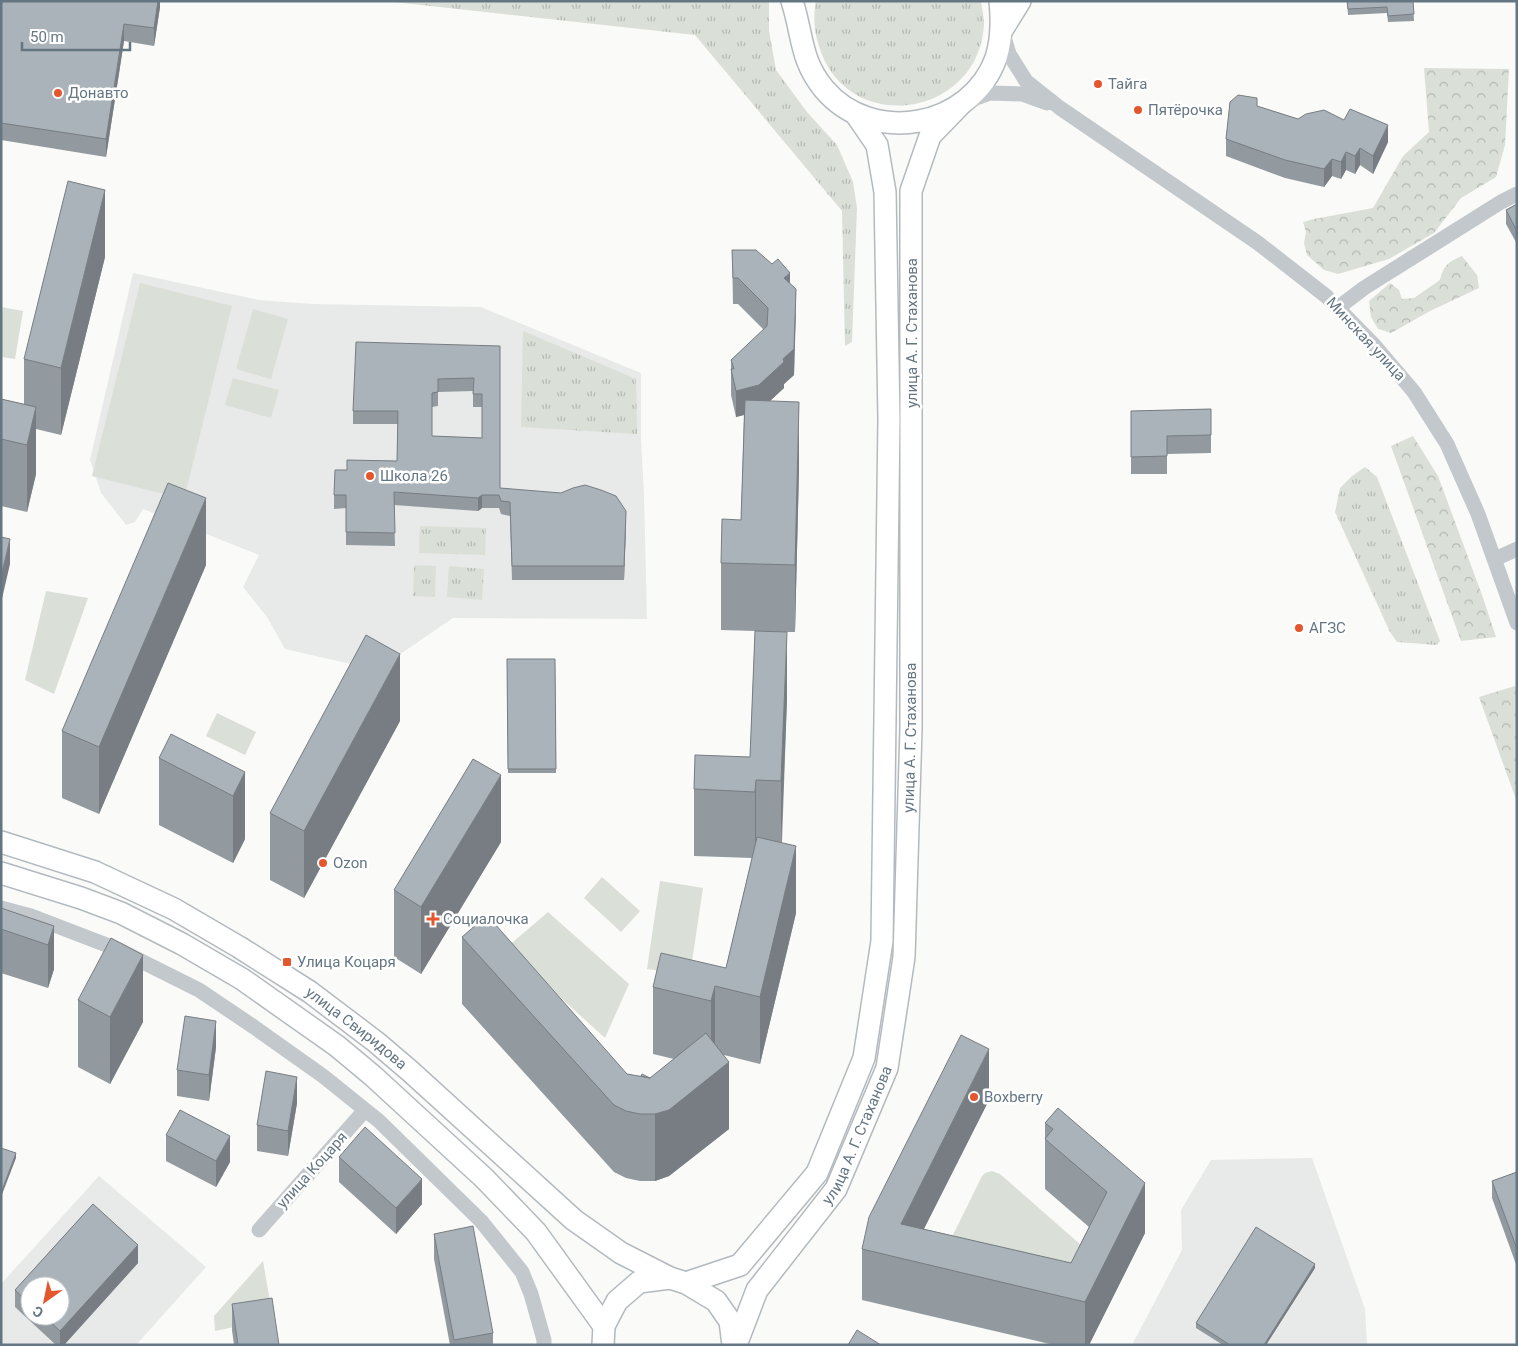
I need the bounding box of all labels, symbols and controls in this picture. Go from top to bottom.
scale bar [22,20,130,52]
text: 50 m [30,28,64,46]
place label: Тайга [1108,75,1147,93]
marker: Тайга [1092,78,1104,90]
place label: Донавто [68,84,129,102]
marker: Донавто [52,87,64,99]
place label: Пятёрочка [1148,101,1223,119]
marker: Пятёрочка [1132,104,1144,116]
street label: улица А. Г. Стаханова [903,258,921,408]
street label: Минская улица [1323,293,1409,385]
place label: Школа 26 [380,467,448,485]
marker: Школа 26 [364,470,376,482]
place label: АГЗС [1309,619,1346,637]
marker: АГЗС [1293,622,1305,634]
street label: улица А. Г. Стаханова [899,663,920,813]
place label: Ozon [333,854,367,872]
marker: Ozon [317,857,329,869]
place label: Социалочка [443,910,529,928]
marker: Социалочка [427,913,439,925]
place label: Улица Коцаря [297,953,396,971]
marker: Улица Коцаря [281,956,293,968]
street label: улица Свиридова [302,983,410,1073]
street label: улица А. Г. Стаханова [818,1063,896,1208]
place label: Boxberry [984,1088,1043,1106]
marker: Boxberry [968,1091,980,1103]
street label: улица Коцаря [273,1128,351,1212]
north arrow [20,1276,70,1326]
text: С [30,1303,46,1321]

